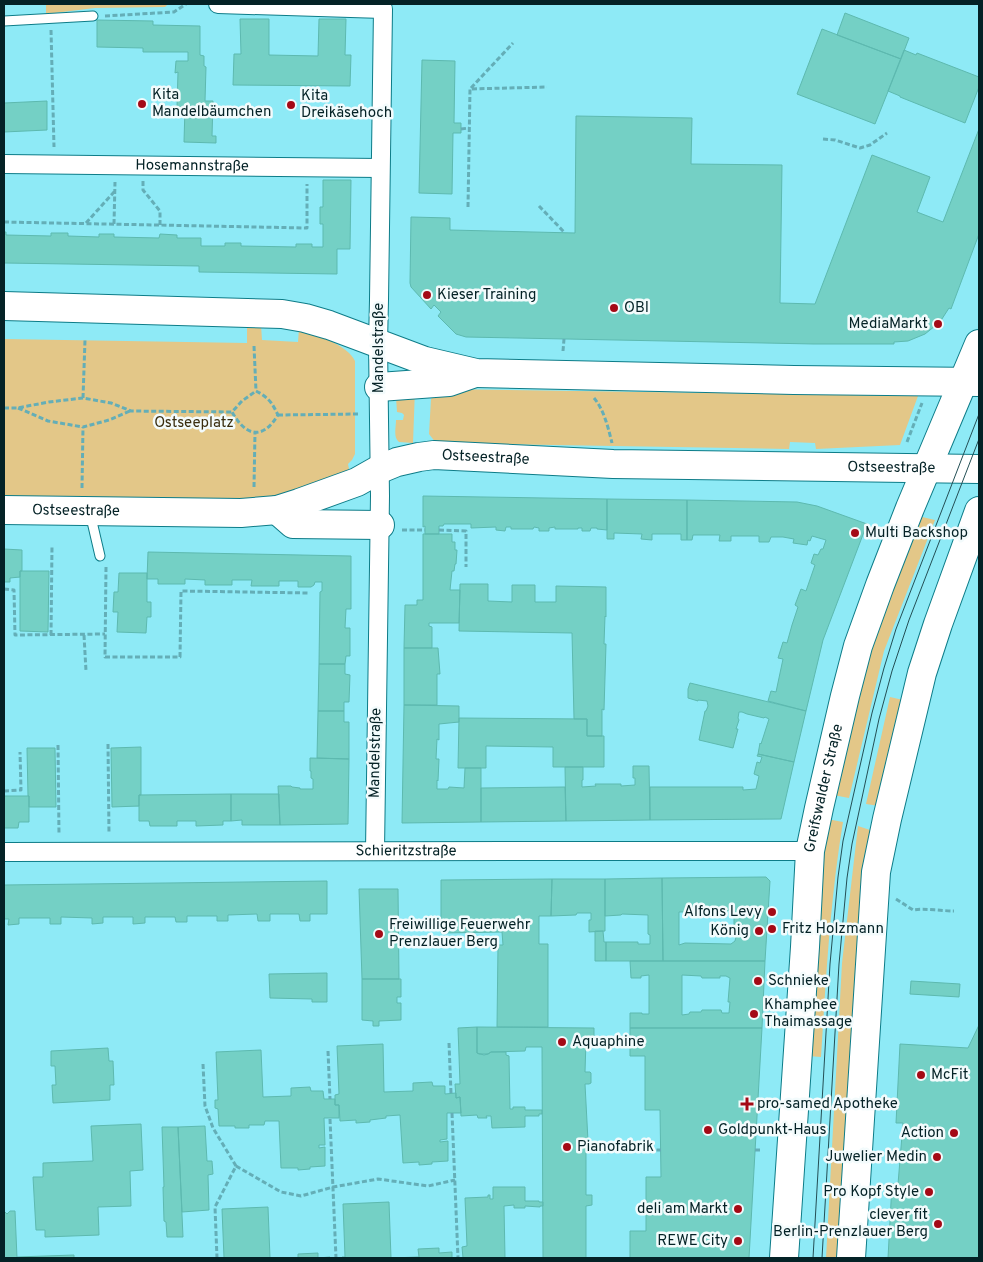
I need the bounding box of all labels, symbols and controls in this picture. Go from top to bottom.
place label: Kita Mandelbäumchen [152,86,271,122]
place label: Kita Dreikäsehoch [301,87,392,123]
marker: Kita Mandelbäumchen [136,98,148,110]
marker: Kita Dreikäsehoch [285,99,297,111]
street label: Hosemannstraße [135,156,249,176]
place label: Kieser Training [437,286,537,305]
marker: Kieser Training [421,289,433,301]
place label: OBI [624,299,649,318]
marker: OBI [608,302,620,314]
street label: Mandelstraße [370,303,389,393]
place label: MediaMarkt [849,315,928,334]
marker: MediaMarkt [932,318,944,330]
park label: Ostseeplatz [154,414,234,433]
street label: Ostseestraße [441,446,530,469]
street label: Ostseestraße [847,458,935,478]
street label: Ostseestraße [32,501,120,521]
place label: Multi Backshop [865,524,968,543]
marker: Multi Backshop [849,527,861,539]
street label: Mandelstraße [366,708,386,798]
street label: Greifswalder Straße [800,722,848,854]
street label: Schieritzstraße [355,842,457,861]
place label: Alfons Levy [684,903,762,922]
marker: Alfons Levy [766,906,778,918]
place label: Freiwillige Feuerwehr Prenzlauer Berg [389,916,531,952]
place label: Fritz Holzmann [782,920,884,939]
place label: König [710,922,749,941]
marker: Fritz Holzmann [766,923,778,935]
marker: König [753,925,765,937]
marker: Freiwillige Feuerwehr Prenzlauer Berg [373,928,385,940]
place label: Schnieke [768,972,829,991]
marker: Schnieke [752,975,764,987]
place label: Khamphee Thaimassage [764,996,852,1032]
marker: Khamphee Thaimassage [748,1008,760,1020]
place label: Aquaphine [572,1033,645,1052]
marker: Aquaphine [556,1036,568,1048]
place label: McFit [931,1066,969,1085]
marker: McFit [915,1069,927,1081]
place label: pro-samed Apotheke [757,1095,898,1114]
marker: pro-samed Apotheke [741,1098,753,1110]
place label: Goldpunkt-Haus [718,1121,827,1140]
marker: Goldpunkt-Haus [702,1124,714,1136]
place label: Action [901,1124,944,1143]
marker: Action [948,1127,960,1139]
place label: Pianofabrik [577,1138,654,1157]
marker: Pianofabrik [561,1141,573,1153]
place label: Juwelier Medin [825,1148,927,1167]
marker: Juwelier Medin [931,1151,943,1163]
place label: Pro Kopf Style [823,1183,919,1202]
marker: Pro Kopf Style [923,1186,935,1198]
place label: deli am Markt [637,1200,728,1219]
marker: deli am Markt [732,1203,744,1215]
place label: clever fit Berlin-Prenzlauer Berg [773,1206,928,1242]
marker: clever fit Berlin-Prenzlauer Berg [932,1218,944,1230]
place label: REWE City [657,1232,728,1251]
marker: REWE City [732,1235,744,1247]

